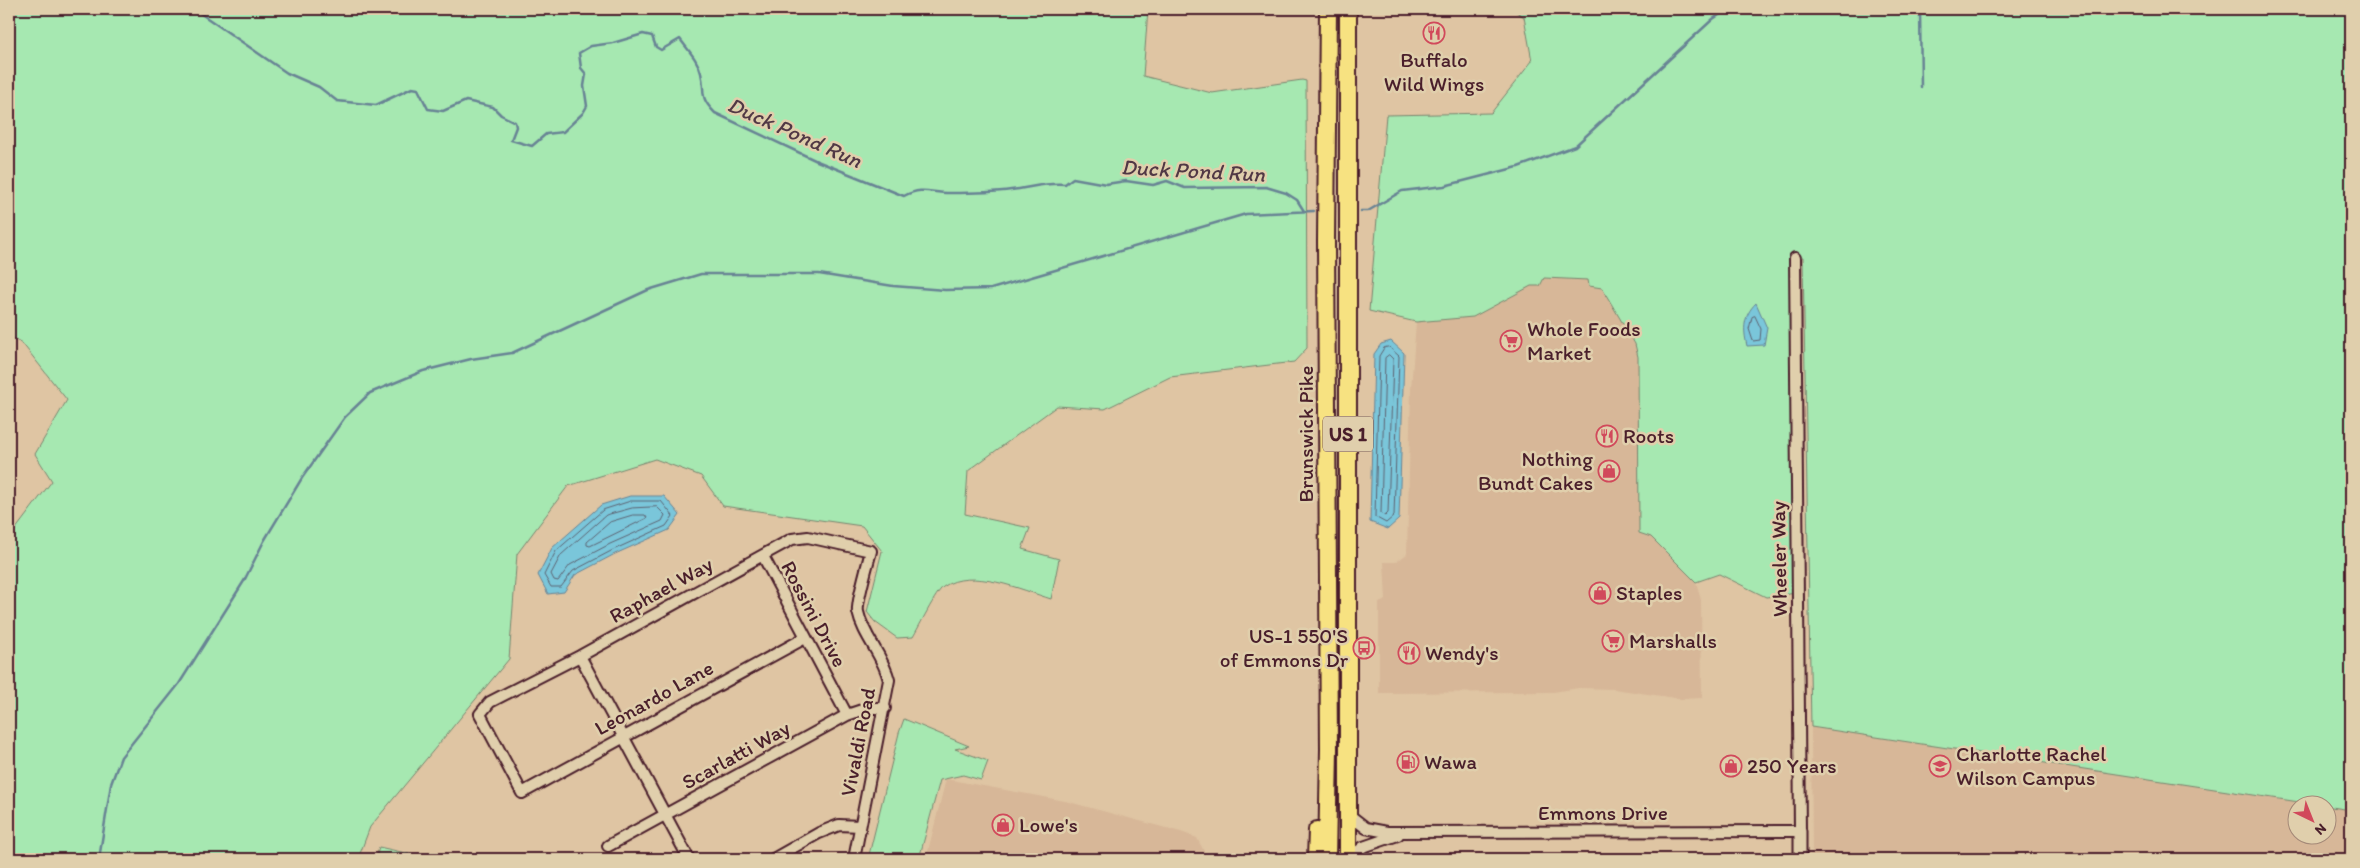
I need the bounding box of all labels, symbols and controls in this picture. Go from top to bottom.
restaurant icon: Buffalo Wild Wings [1422,21,1446,45]
place label: Buffalo Wild Wings [1384,47,1484,96]
water label: Duck Pond Run [724,91,866,174]
water label: Duck Pond Run [1120,153,1266,188]
place label: Whole Foods Market [1527,316,1641,365]
supermarket icon: Whole Foods Market [1499,329,1523,353]
street label: Brunswick Pike [1293,366,1318,502]
road number: US 1 [1323,416,1373,452]
place label: Roots [1623,423,1674,448]
restaurant icon: Roots [1595,424,1619,448]
place label: Nothing Bundt Cakes [1478,446,1593,495]
shop icon: Nothing Bundt Cakes [1597,459,1621,483]
street label: Wheeler Way [1765,501,1792,617]
street label: Raphael Way [605,551,717,628]
street label: Rossini Drive [776,556,853,671]
place label: Staples [1616,580,1682,605]
shop icon: Staples [1588,581,1612,605]
place label: US-1 550'S of Emmons Dr [1220,623,1349,672]
place label: Marshalls [1629,628,1717,653]
supermarket icon: Marshalls [1601,629,1625,653]
bus stop icon: US-1 550'S of Emmons Dr [1352,636,1376,660]
place label: Wendy's [1425,640,1499,665]
restaurant icon: Wendy's [1397,641,1421,665]
street label: Leonardo Lane [590,655,717,740]
street label: Vivaldi Road [835,685,880,799]
street label: Scarlatti Way [677,715,794,794]
place label: Charlotte Rachel Wilson Campus [1956,741,2106,790]
place label: Wawa [1424,749,1477,774]
fuel station icon: Wawa [1396,750,1420,774]
place label: 250 Years [1747,753,1837,778]
shop icon: 250 Years [1719,754,1743,778]
school or university icon: Charlotte Rachel Wilson Campus [1928,754,1952,778]
north arrow [2288,796,2338,846]
street label: Emmons Drive [1538,800,1668,825]
place label: Lowe's [1019,812,1078,837]
shop icon: Lowe's [991,813,1015,837]
text: N [2311,820,2330,839]

